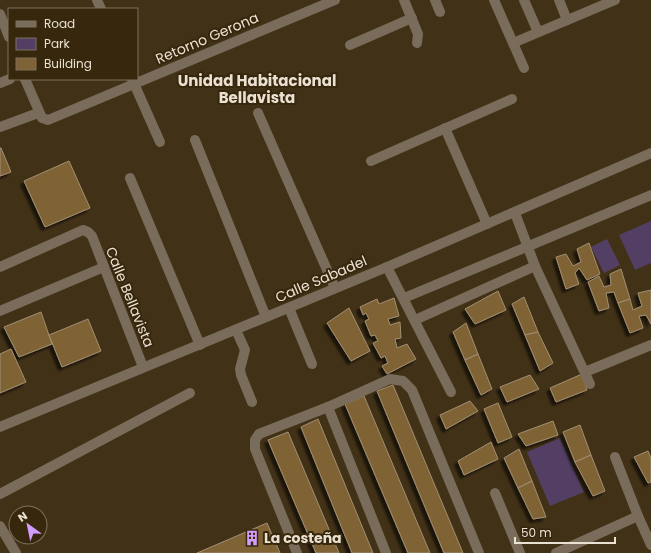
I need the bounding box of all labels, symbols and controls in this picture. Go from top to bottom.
street label: Retorno Gerona [152,7,262,69]
legend [8,8,138,80]
text: Road [44,15,75,32]
text: Park [44,35,71,52]
text: Building [44,55,92,72]
district label: Unidad Habitacional Bellavista [178,70,336,108]
street label: Calle Bellavista [101,244,159,350]
street label: Calle Sabadel [272,251,370,307]
north arrow [8,505,48,545]
text: N [15,508,30,526]
scale bar [515,519,615,545]
text: 50 m [521,524,552,541]
place label: La costeña [264,528,342,548]
building icon: La costeña [243,529,261,547]

